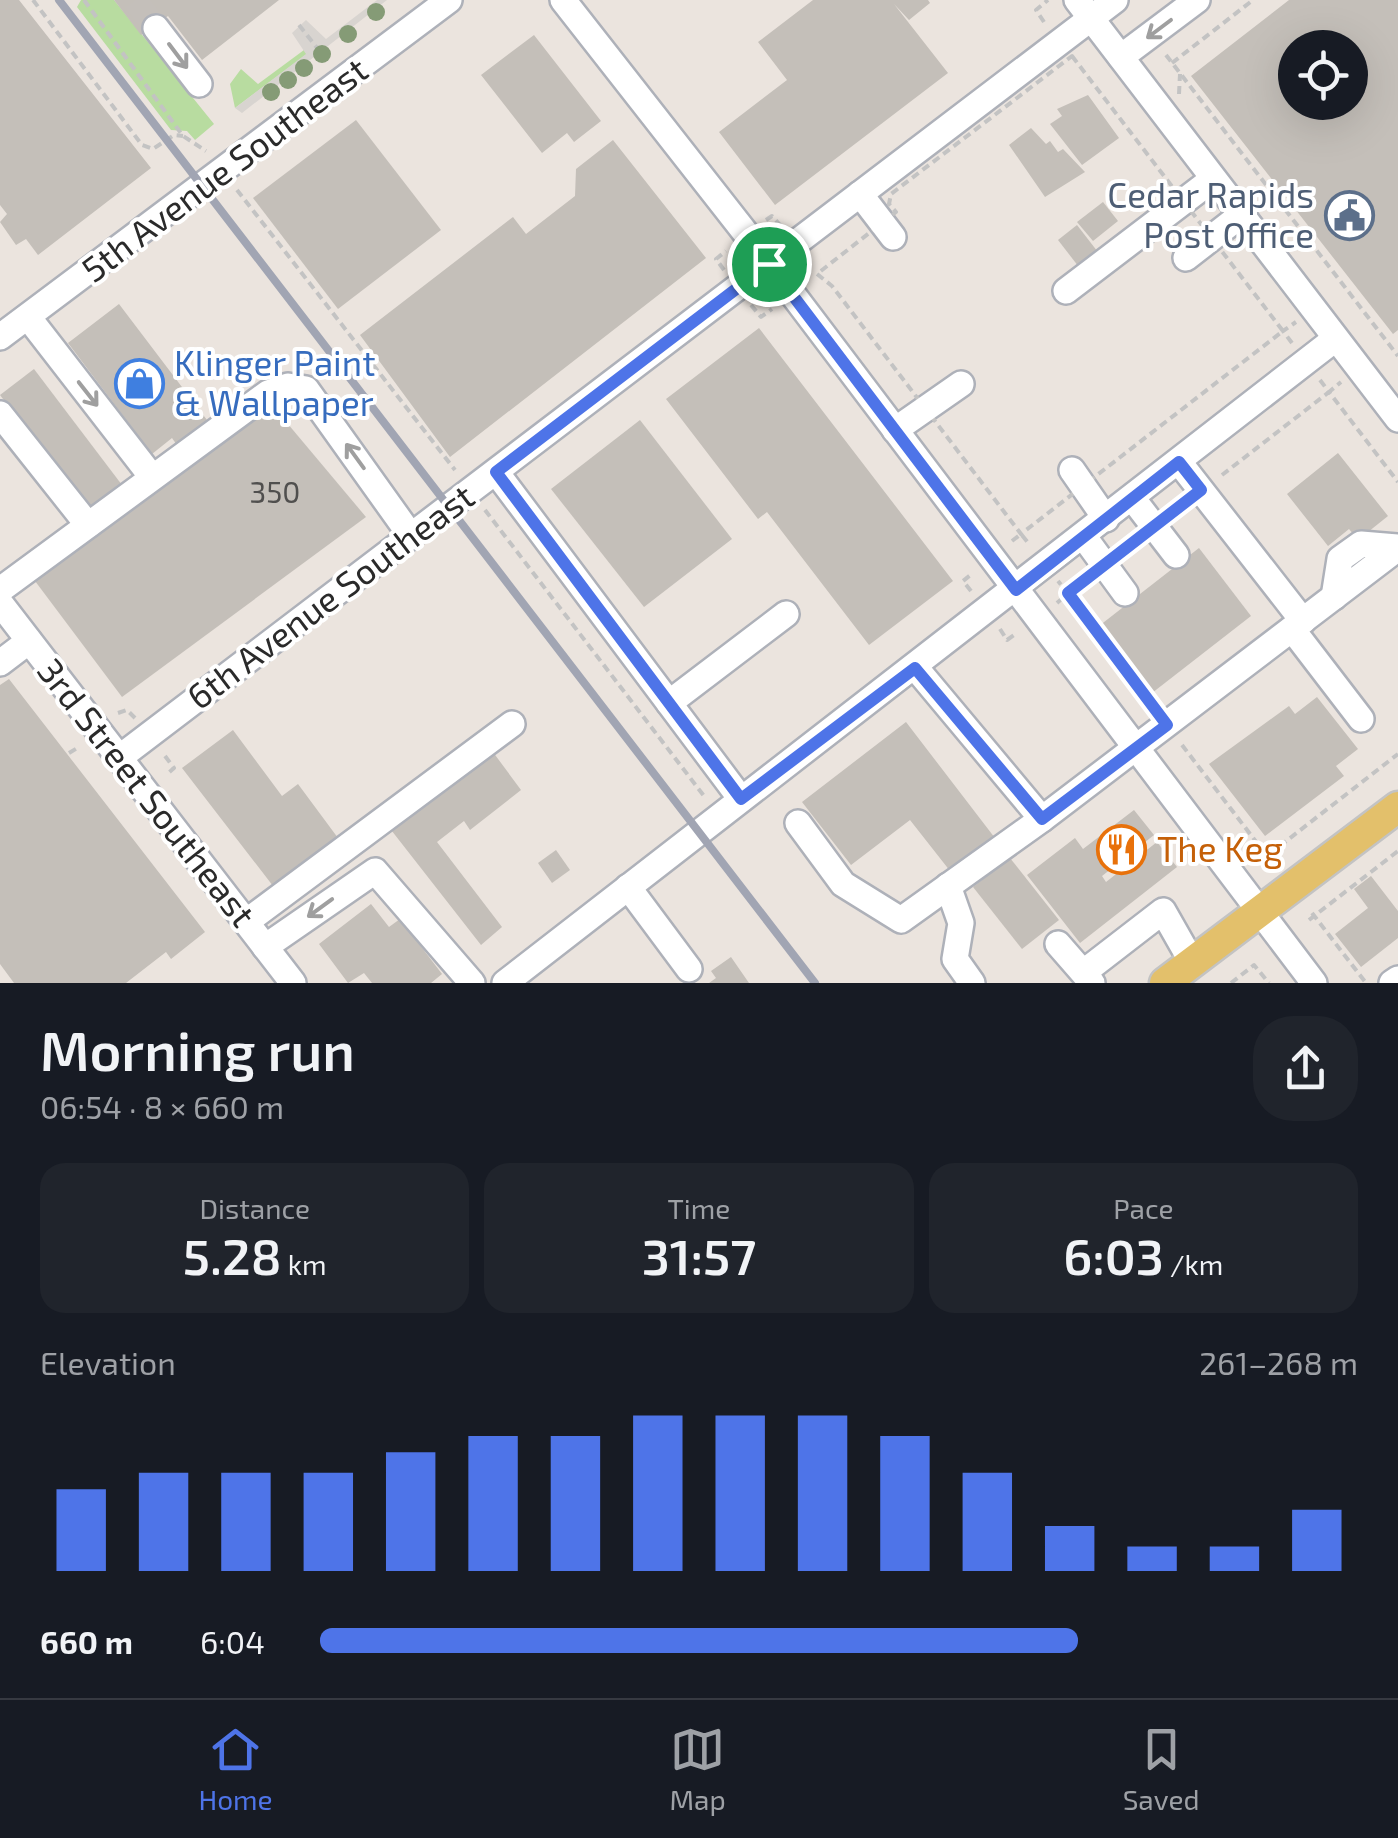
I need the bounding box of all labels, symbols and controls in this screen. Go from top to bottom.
one-way arrow [1146,18,1173,39]
map controls [1278,30,1368,120]
button: locate [1278,30,1368,120]
one-way arrow [167,42,188,69]
street label: 5th Avenue Southeast [73,47,375,290]
place label: Cedar Rapids Post Office [1107,173,1314,255]
public building icon: Cedar Rapids Post Office [1323,190,1375,242]
pin [727,222,812,307]
icon: arrive [742,237,797,292]
place label: Klinger Paint & Wallpaper [174,341,375,423]
shop icon: Klinger Paint & Wallpaper [113,358,165,410]
one-way arrow [77,380,98,407]
one-way arrow [344,443,365,471]
house number: 350 [250,473,300,509]
street label: 6th Avenue Southeast [178,474,481,717]
street label: 3rd Street Southeast [30,649,265,934]
restaurant icon: The Keg [1096,824,1148,876]
place label: The Keg [1157,827,1283,869]
one-way arrow [307,898,334,919]
text: Morning run [40,1016,355,1082]
button: share [1253,1016,1358,1121]
text: 06:54 · 8 × 660 m [40,1087,284,1125]
text: Distance [199,1191,310,1225]
text: Time [668,1191,730,1225]
text: Pace [1113,1191,1173,1225]
text: 5.28 [183,1225,281,1285]
text: 31:57 [642,1225,756,1285]
text: 6:03 [1063,1225,1164,1285]
text: km [281,1247,326,1281]
text: /km [1164,1247,1223,1281]
text: Elevation [40,1343,176,1381]
text: 261–268 m [1199,1343,1358,1381]
text: 660 m [40,1622,133,1660]
text: 6:04 [200,1622,265,1660]
tab: Home [198,1722,273,1816]
tab: Map [670,1722,726,1816]
tab: Saved [1123,1722,1200,1816]

